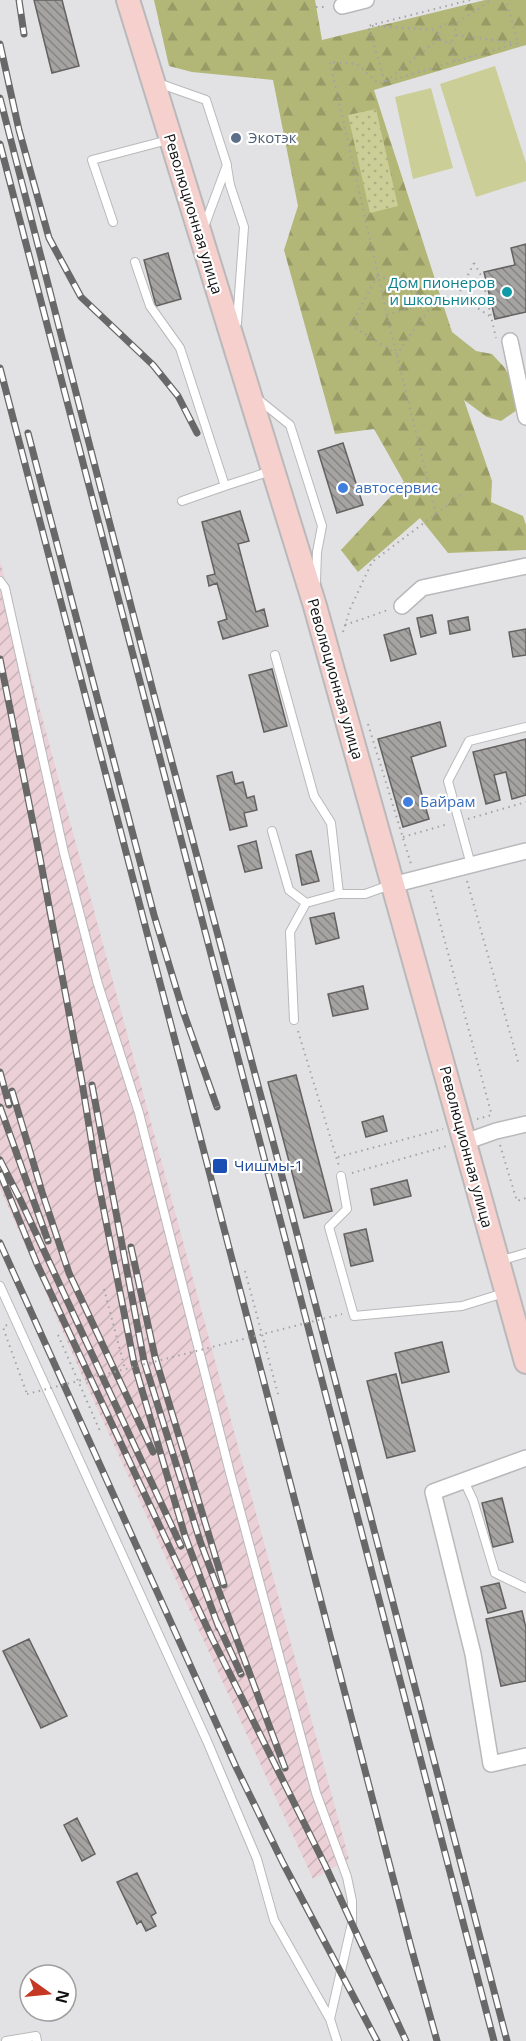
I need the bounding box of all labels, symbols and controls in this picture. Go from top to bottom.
place label: Экотэк [248,127,297,147]
street label: Революционная улица [160,131,228,296]
marker: Экотэк [229,131,243,145]
place label: Дом пионеров и школьников [388,272,495,309]
marker: Дом пионеров и школьников [500,285,514,299]
place label: автосервис [355,477,438,497]
marker: автосервис [336,481,350,495]
street label: Революционная улица [303,596,369,762]
place label: Байрам [420,791,476,811]
marker: Байрам [401,795,415,809]
street label: Революционная улица [436,1064,498,1230]
place label: Чишмы-1 [234,1155,303,1175]
marker: Чишмы-1 [211,1157,229,1175]
north arrow [18,1963,78,2023]
text: N [50,1988,75,2006]

